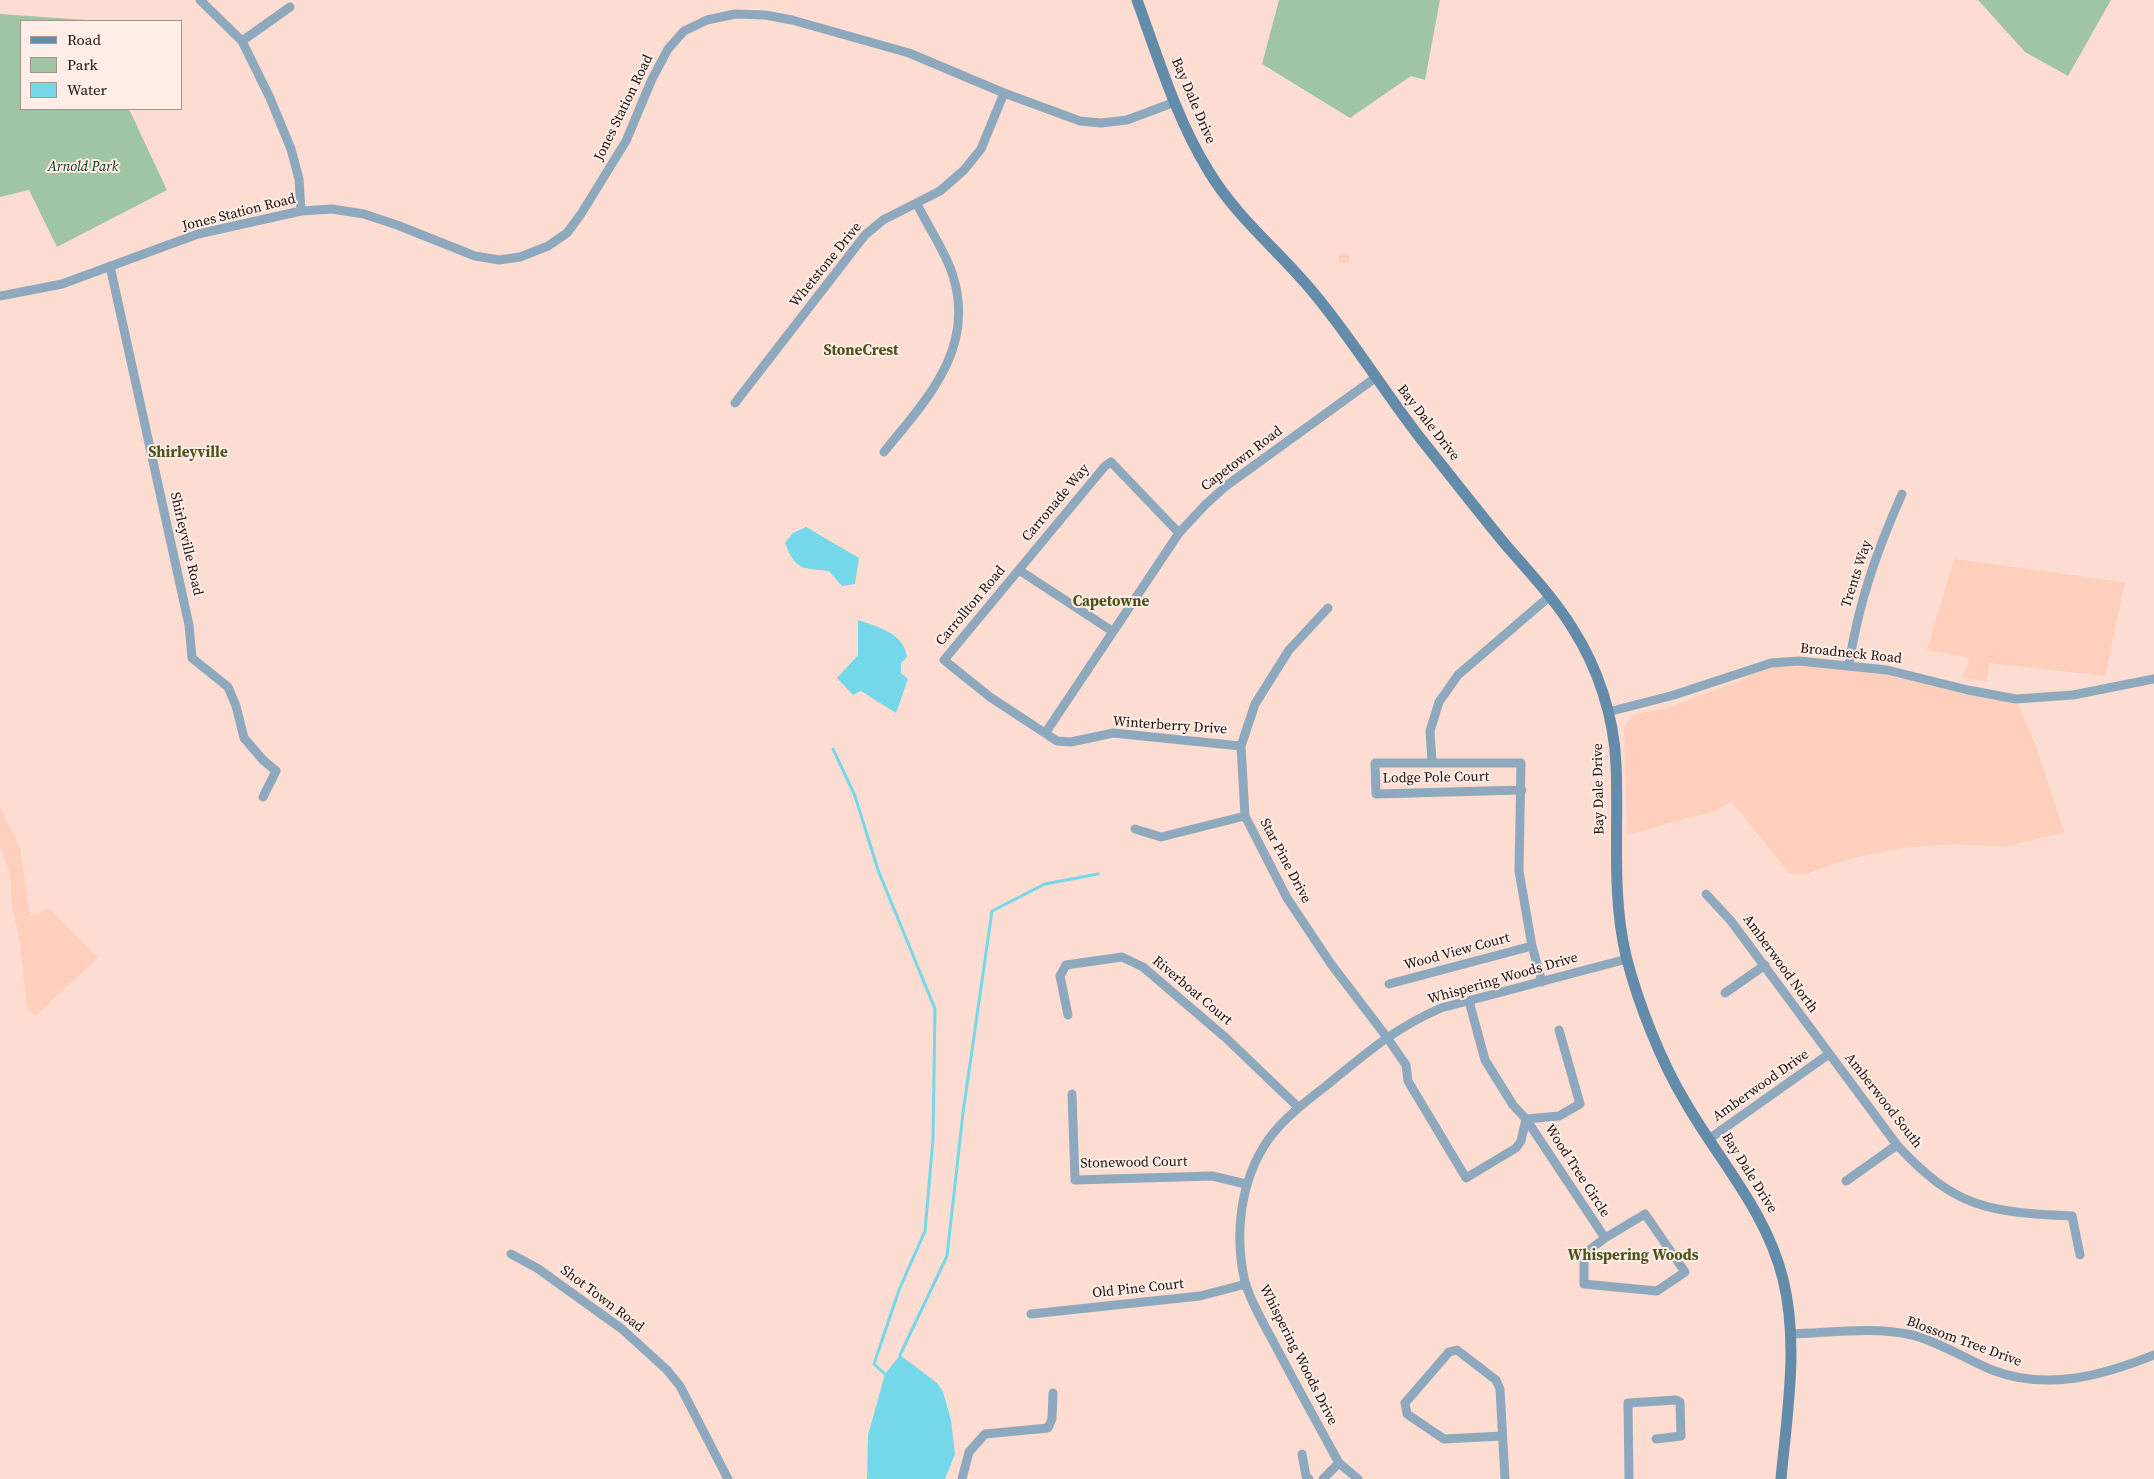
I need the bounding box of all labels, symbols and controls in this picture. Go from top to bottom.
legend [20,20,182,110]
text: Road [67,29,101,50]
street label: Jones Station Road [591,52,657,164]
text: Park [67,54,98,75]
street label: Bay Dale Drive [1167,56,1219,146]
text: Water [67,79,107,100]
park label: Arnold Park [48,159,118,175]
street label: Jones Station Road [181,191,297,235]
street label: Whetstone Drive [787,219,865,311]
district label: StoneCrest [824,342,898,360]
street label: Bay Dale Drive [1393,382,1463,464]
street label: Capetown Road [1198,423,1286,495]
district label: Shirleyville [148,444,228,462]
street label: Carronade Way [1019,461,1093,545]
street label: Shirleyville Road [166,491,206,597]
street label: Trents Way [1838,538,1876,610]
street label: Carrollton Road [933,563,1009,649]
district label: Capetowne [1073,593,1149,611]
street label: Broadneck Road [1799,640,1903,668]
street label: Winterberry Drive [1112,714,1228,738]
street label: Bay Dale Drive [1590,743,1608,835]
street label: Lodge Pole Court [1383,769,1489,787]
street label: Star Pine Drive [1256,816,1314,906]
street label: Amberwood North [1739,912,1821,1016]
street label: Wood View Court [1402,930,1512,974]
street label: Whispering Woods Drive [1426,950,1580,1008]
street label: Riverboat Court [1149,953,1235,1029]
street label: Amberwood Drive [1710,1046,1812,1126]
street label: Amberwood South [1841,1050,1925,1152]
street label: Wood Tree Circle [1541,1121,1613,1221]
street label: Bay Dale Drive [1718,1130,1780,1216]
street label: Stonewood Court [1080,1154,1188,1172]
district label: Whispering Woods [1567,1247,1699,1265]
street label: Shot Town Road [557,1262,647,1336]
street label: Old Pine Court [1091,1276,1185,1302]
street label: Whispering Woods Drive [1255,1282,1341,1428]
street label: Blossom Tree Drive [1904,1313,2024,1371]

